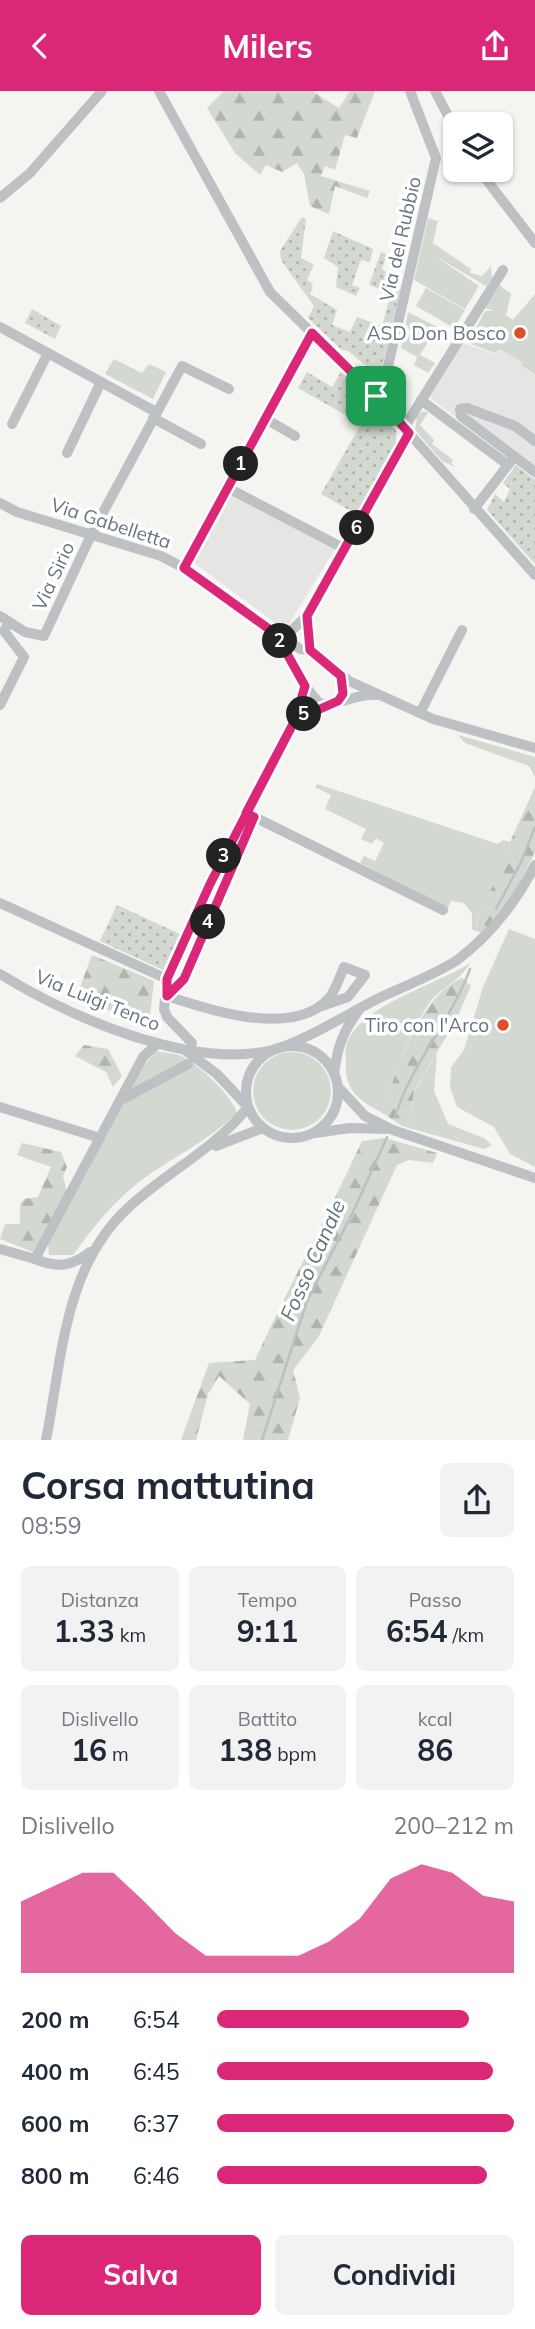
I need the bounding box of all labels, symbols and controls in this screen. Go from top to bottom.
text: Milers [222,26,313,66]
icon: back [21,27,59,65]
icon: share [476,27,514,65]
map controls [443,112,513,182]
button: layers [443,112,513,182]
street label: Via del Rubbio [374,174,426,304]
place label: ASD Don Bosco [367,321,506,345]
marker: ASD Don Bosco [512,325,528,341]
pin [346,366,406,426]
icon: arrive [357,377,395,415]
pin: 1 [224,447,258,481]
text: 1 [235,451,246,475]
street label: Via Gabelletta [48,492,174,554]
pin: 6 [340,511,374,545]
text: 6 [351,515,362,539]
street label: Via Sirio [27,538,79,614]
pin: 2 [262,623,298,659]
text: 2 [274,628,285,652]
pin: 5 [286,697,322,731]
text: 5 [298,701,309,725]
pin: 3 [206,839,242,873]
text: 3 [218,843,229,867]
pin: 4 [190,905,226,939]
text: 4 [202,909,213,933]
street label: Via Luigi Tenco [32,964,164,1036]
place label: Tiro con l'Arco [365,1013,489,1037]
marker: Tiro con l'Arco [495,1017,511,1033]
water label: Fosso Canale [274,1195,350,1325]
text: Corsa mattutina [21,1461,315,1509]
button: share [440,1463,514,1537]
text: 08:59 [21,1511,81,1540]
text: Distanza [61,1588,139,1612]
text: Tempo [238,1588,297,1612]
text: Passo [409,1588,462,1612]
text: 1.33 [53,1612,115,1650]
text: 9:11 [237,1612,298,1650]
text: 6:54 [386,1612,447,1650]
text: km [115,1623,146,1647]
text: /km [447,1623,484,1647]
text: Dislivello [61,1707,139,1731]
text: Battito [238,1707,297,1731]
text: kcal [418,1707,453,1731]
text: 16 [71,1731,107,1769]
text: 138 [218,1731,272,1769]
text: 86 [417,1731,453,1769]
text: m [107,1742,129,1766]
text: bpm [272,1742,317,1766]
text: Dislivello [21,1811,115,1840]
text: 200–212 m [393,1811,514,1840]
text: 200 m [21,2005,89,2034]
text: 6:54 [133,2005,180,2034]
text: 400 m [21,2057,89,2086]
text: 6:45 [133,2057,180,2086]
text: 600 m [21,2109,89,2138]
text: 6:37 [133,2109,180,2138]
text: 800 m [21,2161,89,2190]
text: 6:46 [133,2161,180,2190]
button: Salva [21,2235,261,2315]
button: Condividi [275,2235,514,2315]

